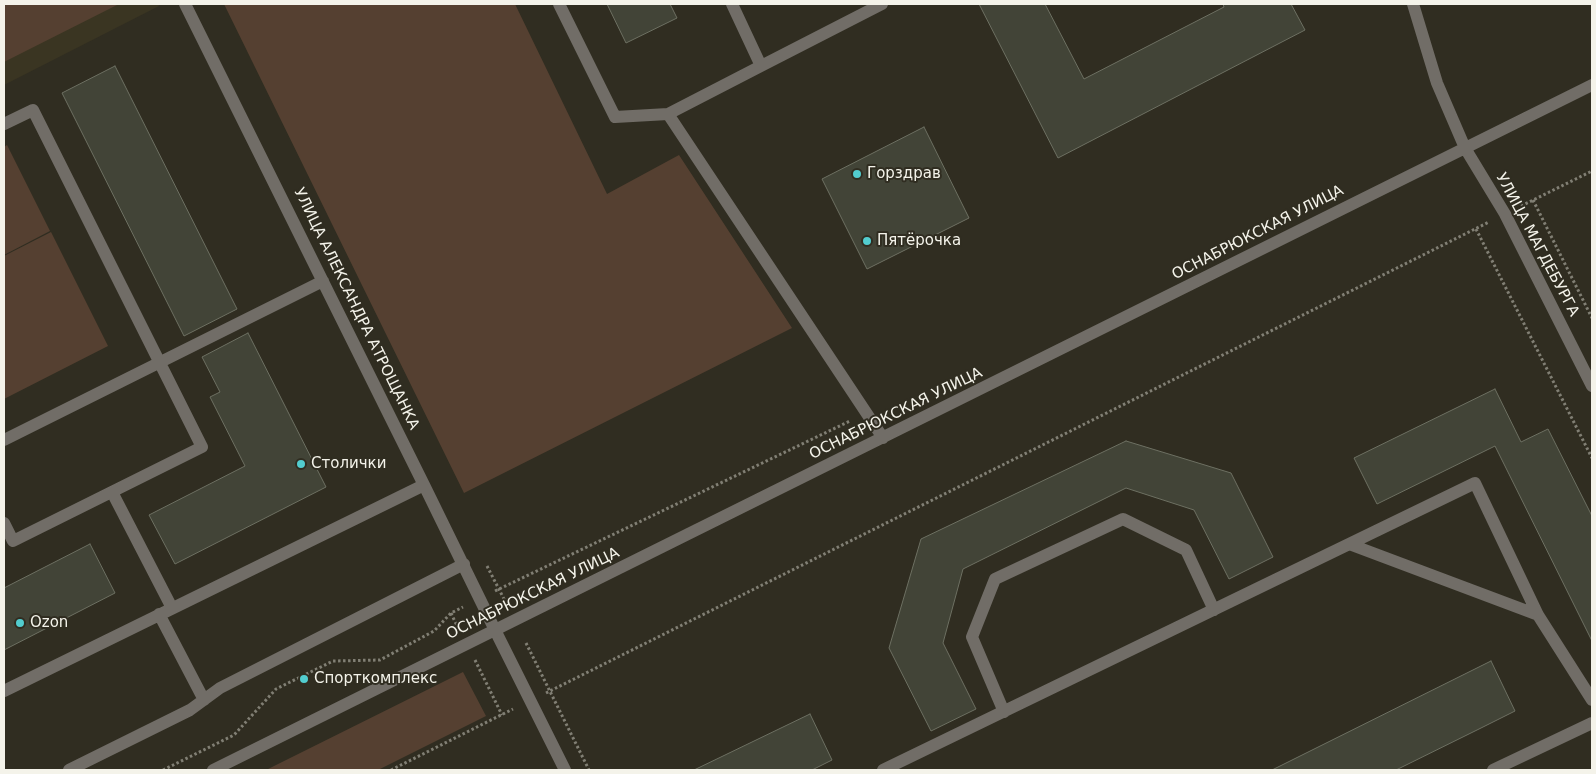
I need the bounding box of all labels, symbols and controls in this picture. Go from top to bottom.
place label: Горздрав [867,165,941,183]
marker: Горздрав [851,168,863,180]
street label: УЛИЦА МАГДЕБУРГА [1492,170,1582,320]
street label: ОСНАБРЮКСКАЯ УЛИЦА [1169,182,1347,284]
street label: УЛИЦА АЛЕКСАНДРА АТРОЩАНКА [289,185,423,433]
place label: Пятёрочка [877,232,961,250]
marker: Пятёрочка [861,235,873,247]
street label: ОСНАБРЮКСКАЯ УЛИЦА [807,364,985,464]
place label: Столички [311,455,386,473]
marker: Столички [295,458,307,470]
street label: ОСНАБРЮКСКАЯ УЛИЦА [444,544,622,644]
place label: Ozon [30,614,68,632]
marker: Ozon [14,617,26,629]
place label: Спорткомплекс [314,670,437,688]
marker: Спорткомплекс [298,673,310,685]

